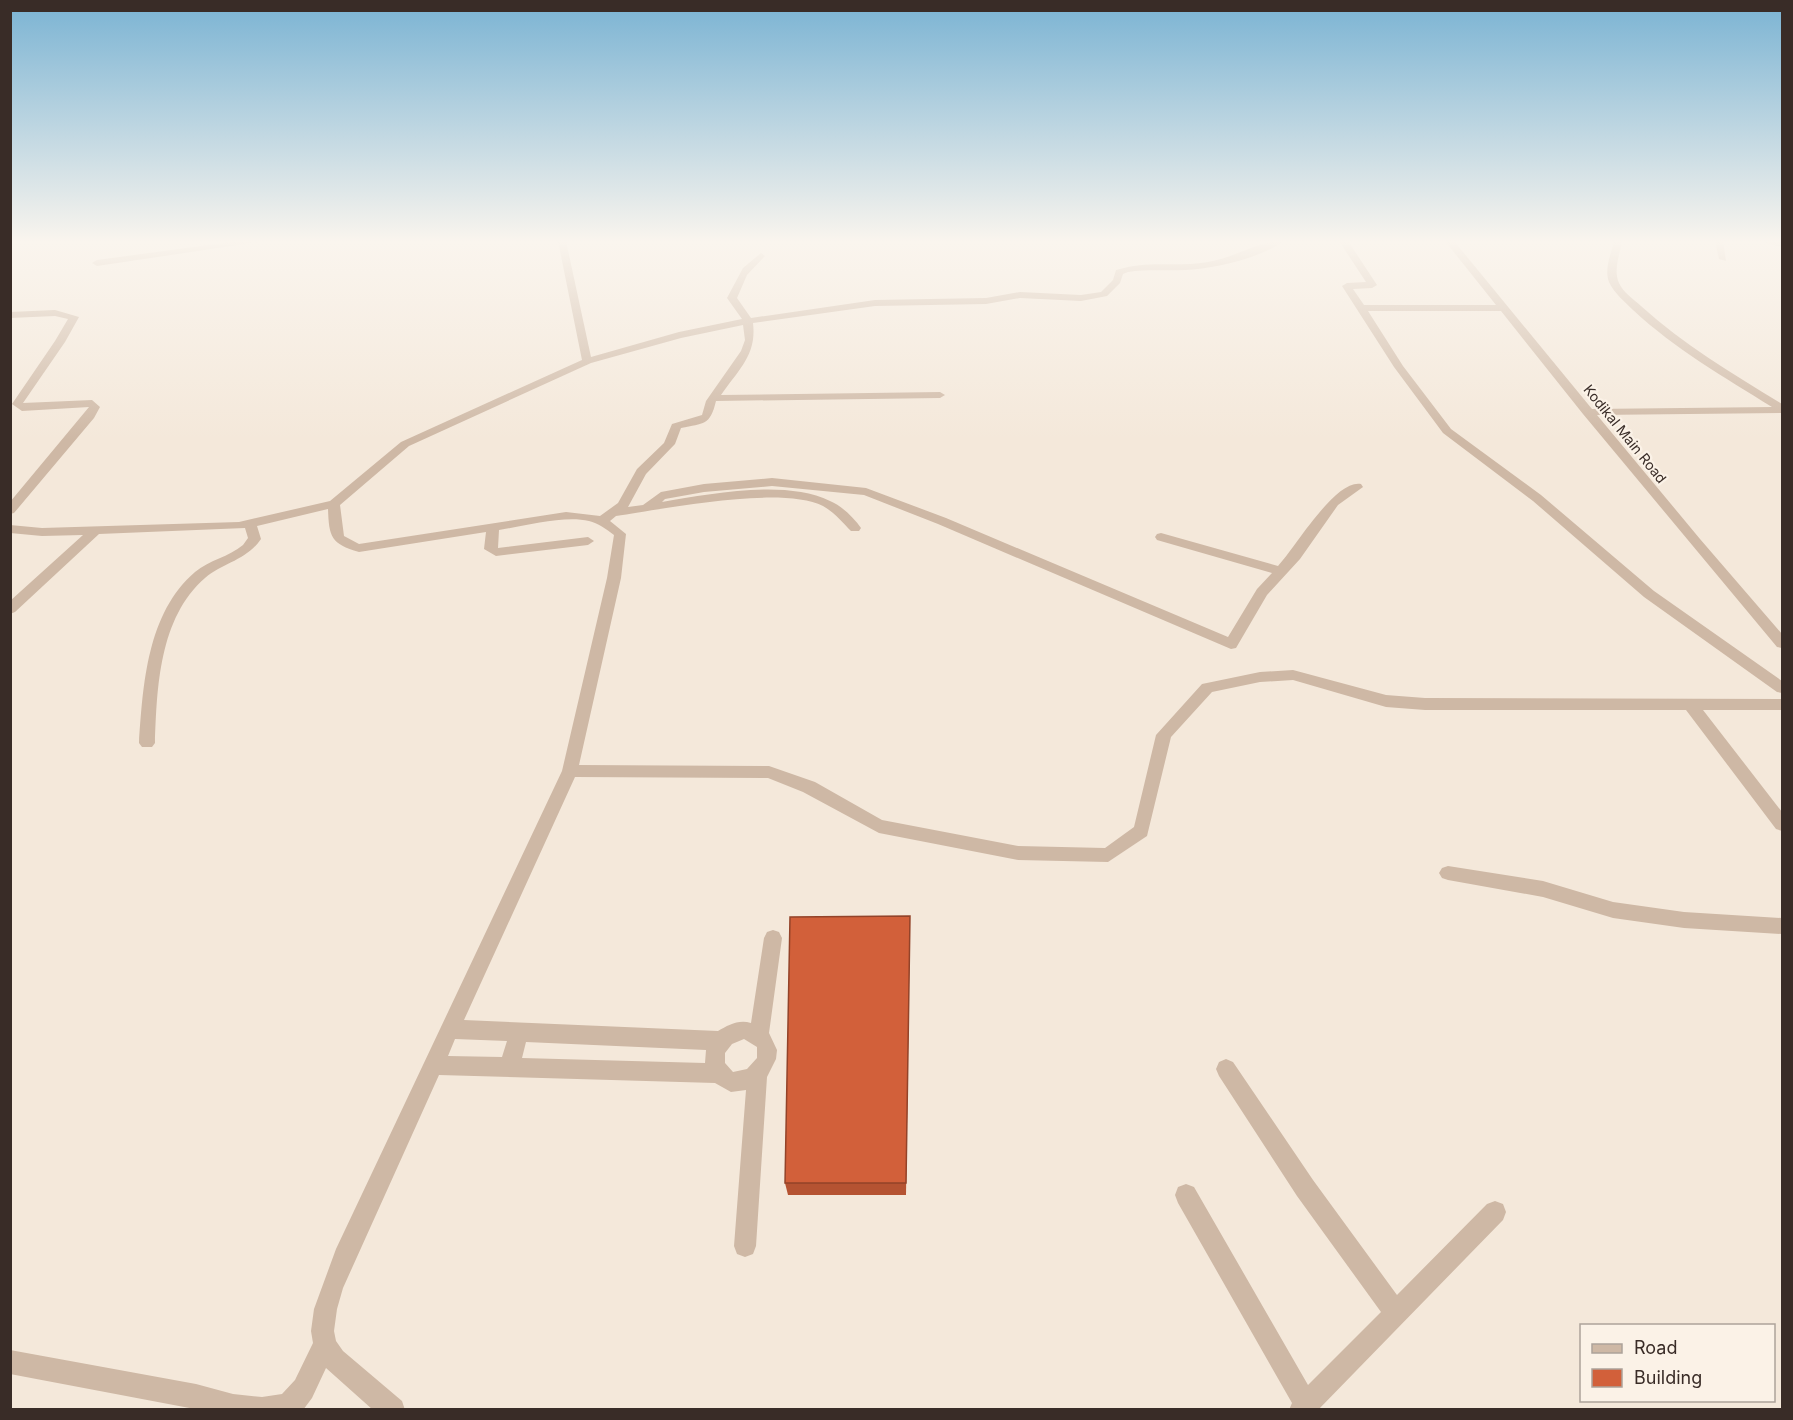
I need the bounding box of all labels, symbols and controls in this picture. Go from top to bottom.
street label: Kodikal Main Road [1580,381,1670,486]
legend [1580,1324,1775,1402]
text: Road [1634,1337,1677,1358]
text: Building [1634,1367,1702,1388]

